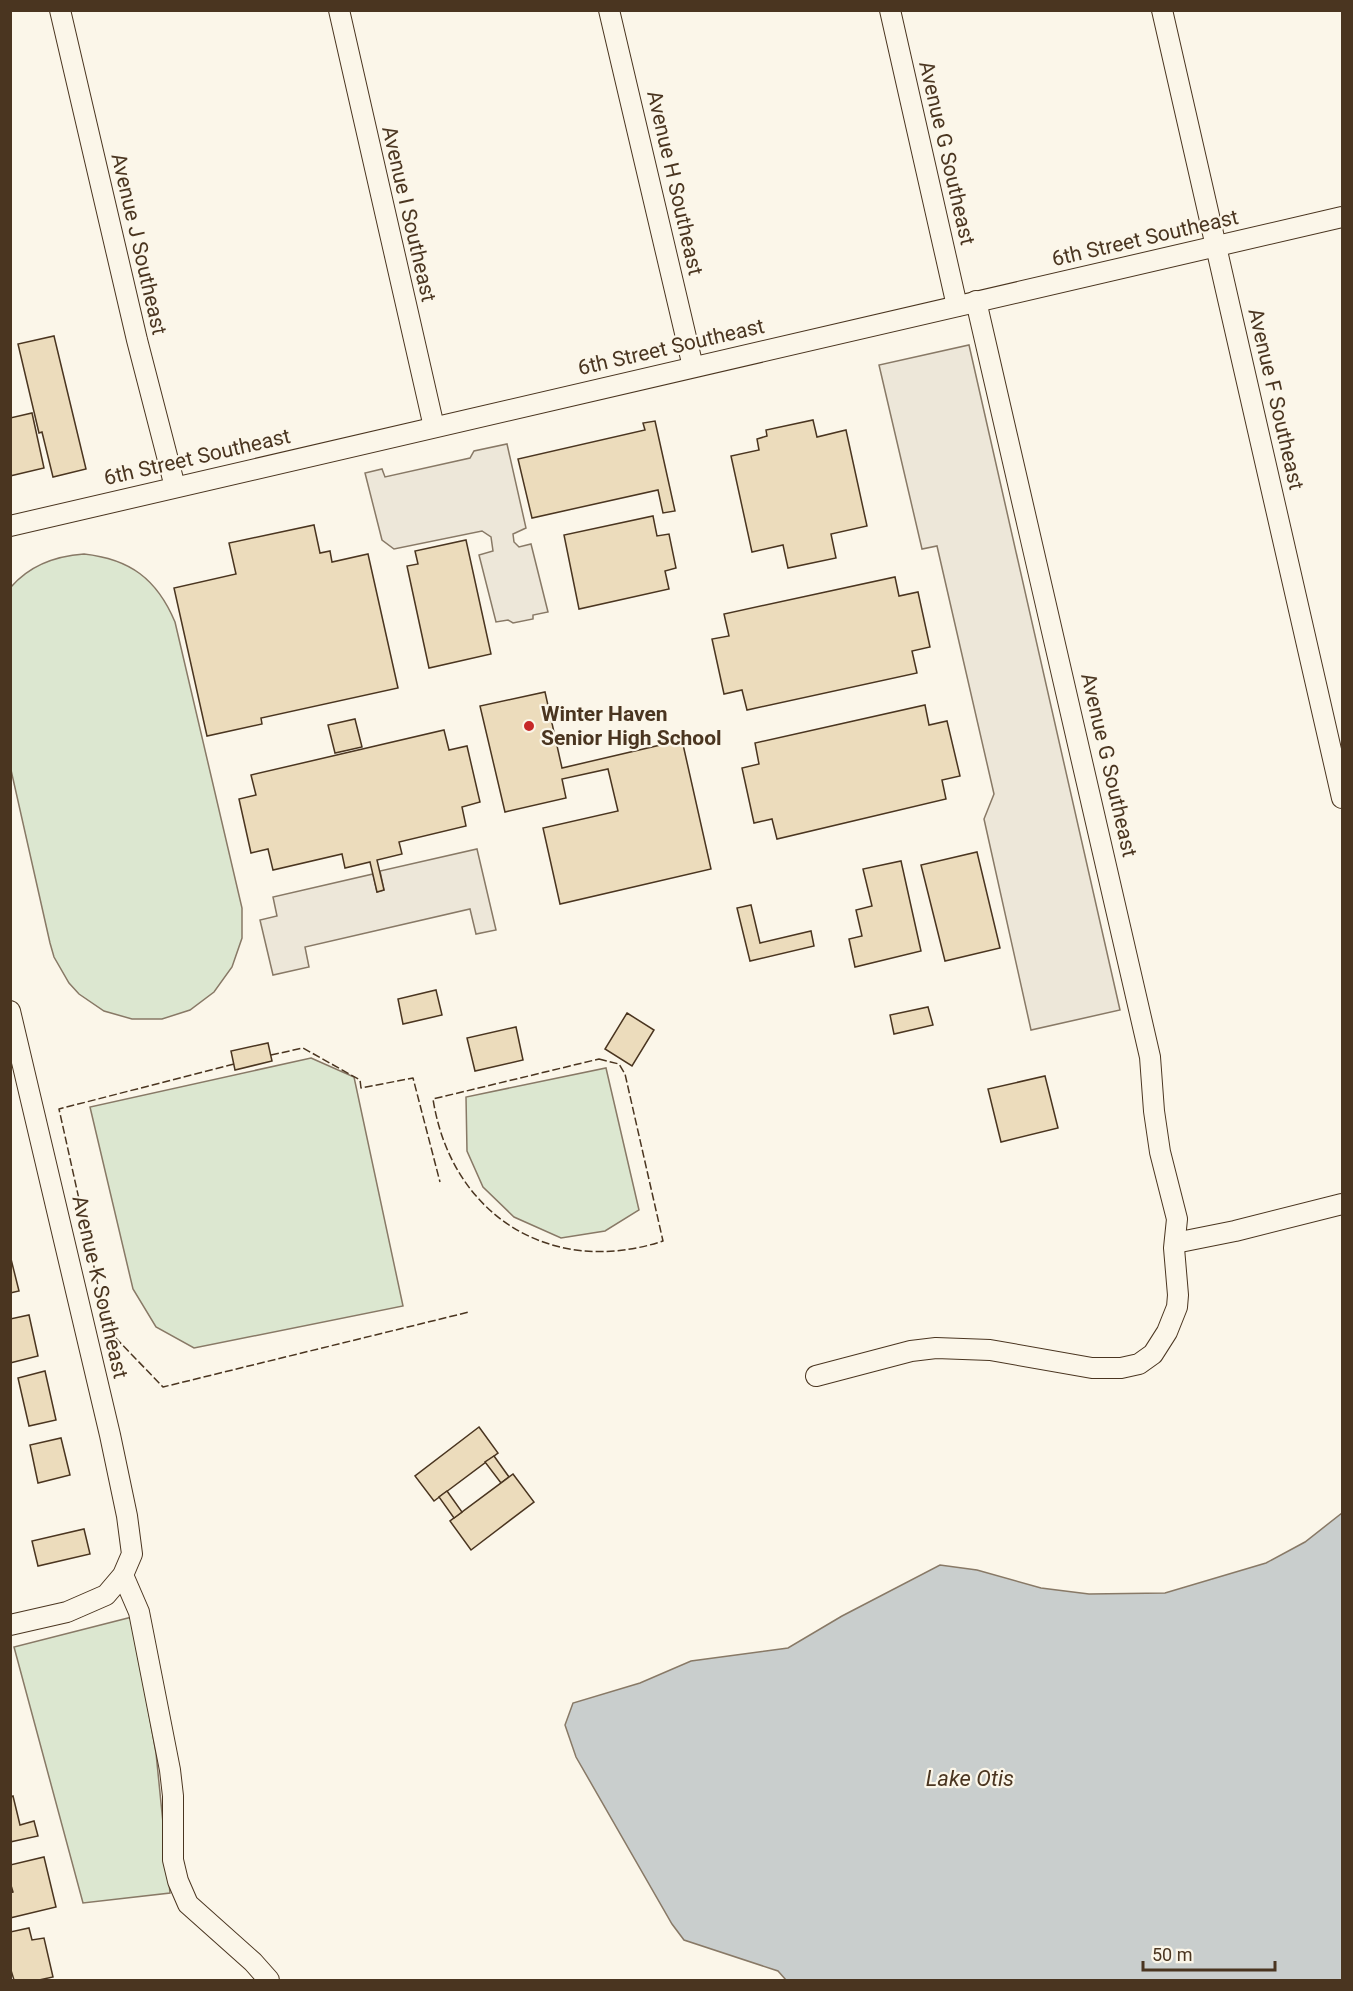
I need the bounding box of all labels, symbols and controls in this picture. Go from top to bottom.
street label: Avenue G Southeast [914,59,980,247]
street label: Avenue H Southeast [642,88,708,278]
street label: Avenue I Southeast [377,124,441,304]
street label: Avenue J Southeast [106,151,172,337]
street label: 6th Street Southeast [1049,205,1241,271]
street label: Avenue F Southeast [1243,306,1309,492]
street label: 6th Street Southeast [575,314,767,380]
street label: 6th Street Southeast [101,424,293,490]
street label: Avenue G Southeast [1076,671,1142,859]
place label: Winter Haven Senior High School [541,702,722,750]
marker: Winter Haven Senior High School [522,719,536,733]
street label: Avenue K Southeast [67,1193,133,1381]
water label: Lake Otis [926,1766,1014,1791]
scale bar [1143,1934,1275,1972]
text: 50 m [1152,1944,1192,1965]

